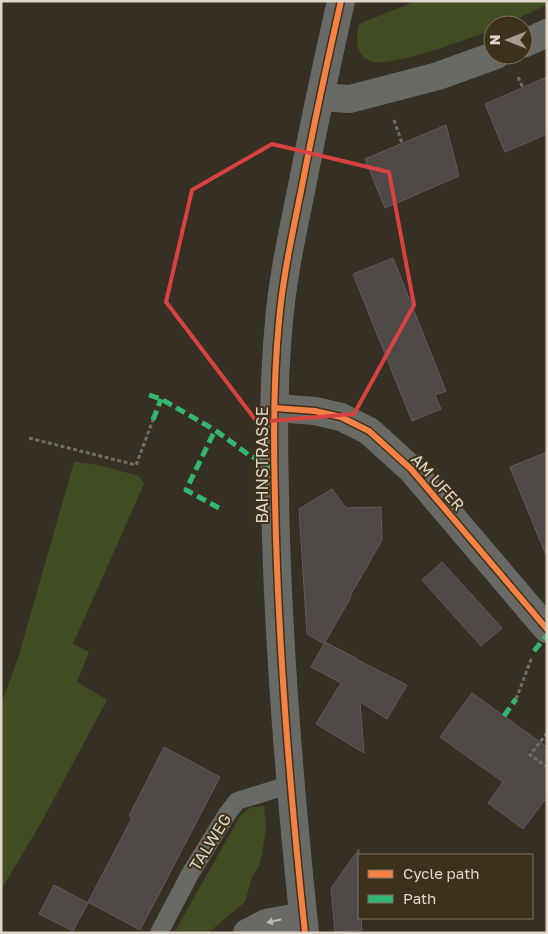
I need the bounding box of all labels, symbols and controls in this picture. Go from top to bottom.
north arrow [483,15,533,65]
text: N [486,35,503,45]
street label: BAHNSTRASSE [252,406,272,524]
street label: AM UFER [407,449,469,515]
street label: TALWEG [185,810,235,874]
legend [358,854,533,919]
text: Cycle path [403,864,479,882]
text: Path [403,889,436,907]
one-way arrow [266,918,282,926]

